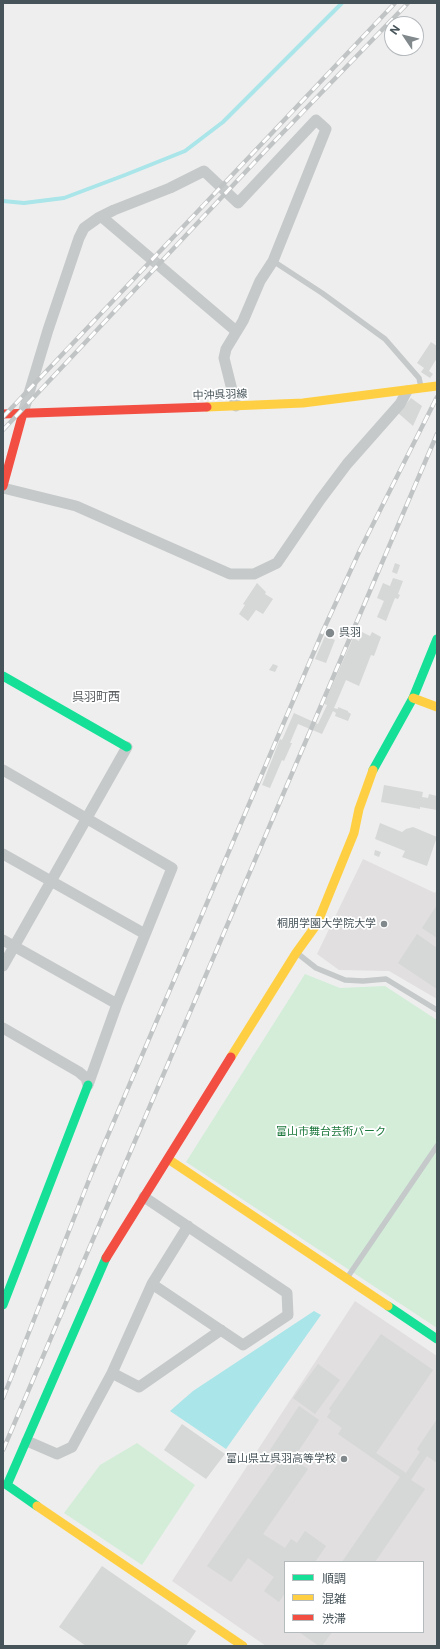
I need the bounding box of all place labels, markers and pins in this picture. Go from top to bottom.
place label: 呉羽 [339,626,361,640]
marker: 呉羽 [324,627,336,639]
place label: 桐朋学園大学院大学 [277,917,376,931]
marker: 桐朋学園大学院大学 [379,919,389,929]
place label: 富山県立呉羽高等学校 [226,1452,336,1466]
marker: 富山県立呉羽高等学校 [339,1454,349,1464]

